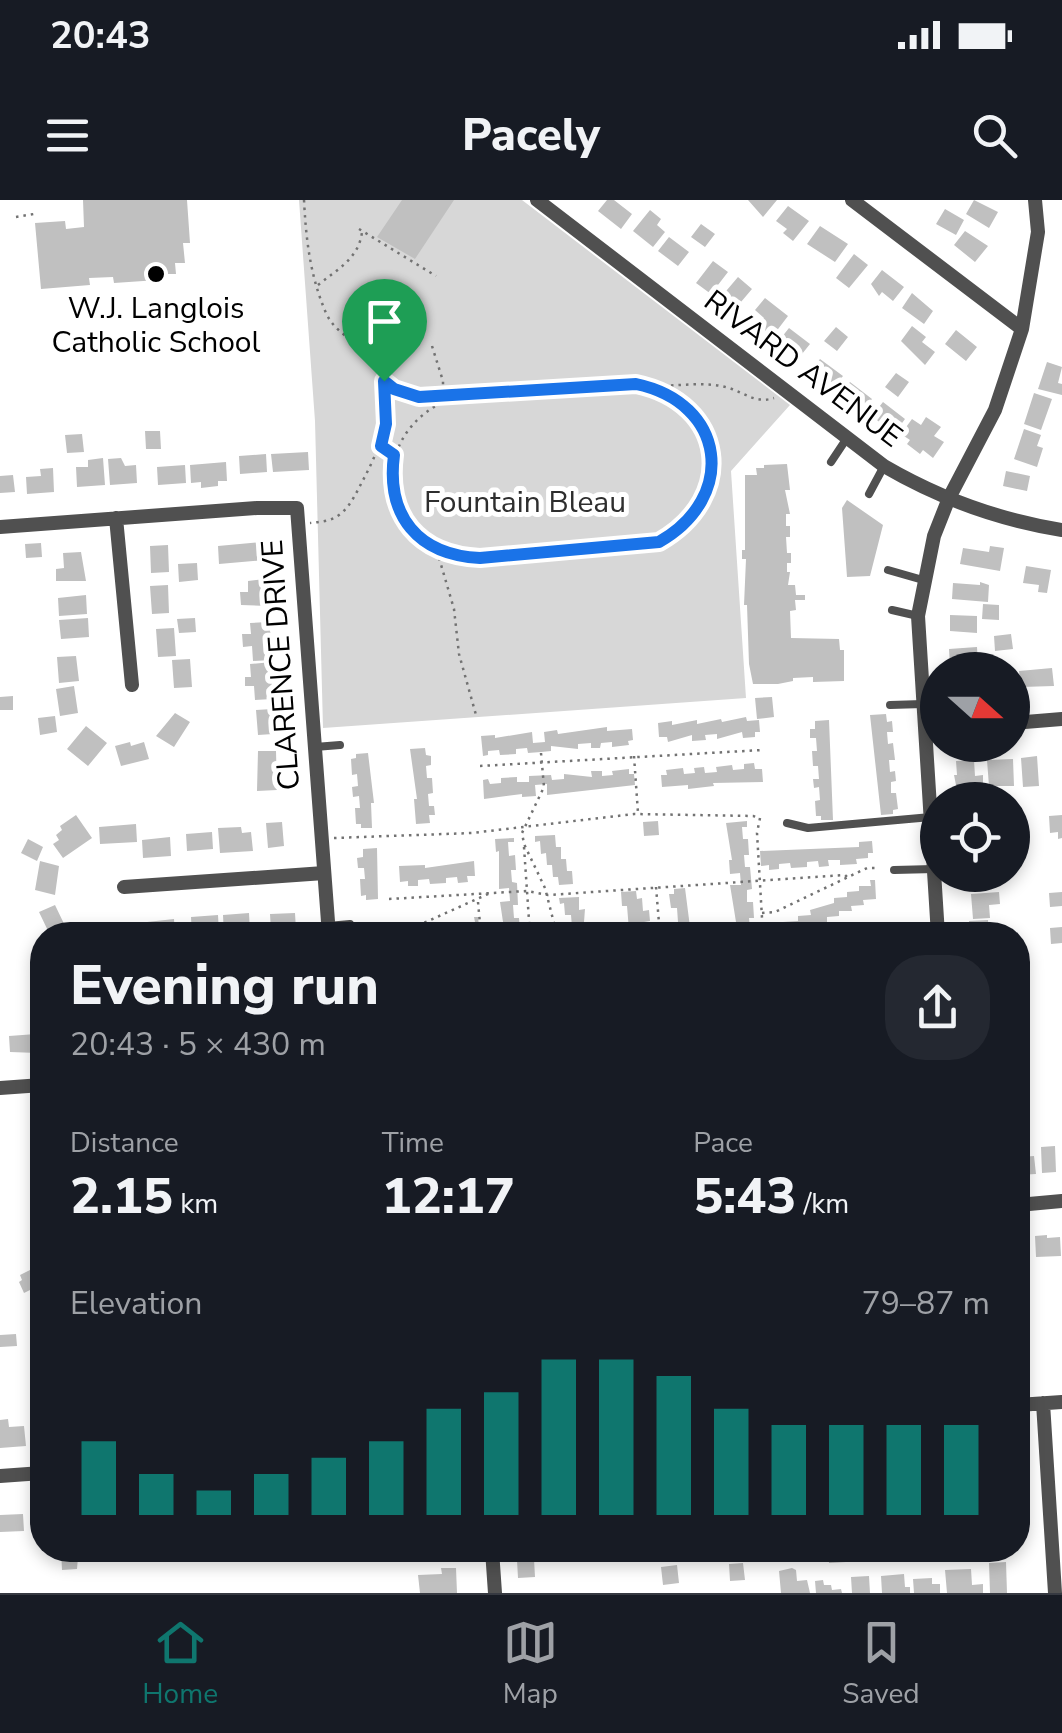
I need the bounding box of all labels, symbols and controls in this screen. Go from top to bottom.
text: 20:43 [50,10,151,61]
text: Pacely [462,105,600,166]
icon: menu [40,108,95,163]
icon: search [967,108,1022,163]
marker: W.J. Langlois Catholic School [145,263,167,285]
pin [342,279,427,382]
street label: RIVARD AVENUE [695,281,911,457]
place label: W.J. Langlois Catholic School [52,288,261,363]
icon: arrive [357,294,412,349]
park label: Fountain Bleau [424,482,626,523]
street label: CLARENCE DRIVE [252,538,310,792]
north arrow [920,652,1030,762]
map controls [920,652,1030,892]
button: locate [920,782,1030,892]
text: Evening run [70,948,379,1023]
button: share [885,955,990,1060]
text: 20:43 · 5 × 430 m [70,1023,326,1066]
text: Distance [70,1124,179,1162]
text: Time [382,1124,444,1162]
text: Pace [693,1124,753,1162]
text: 2.15 [70,1162,173,1231]
text: 12:17 [382,1162,515,1231]
text: 5:43 [693,1162,796,1231]
text: km [173,1185,218,1223]
text: /km [796,1185,849,1223]
text: Elevation [70,1282,203,1325]
text: 79–87 m [862,1282,990,1325]
tab: Home [142,1615,218,1713]
tab: Map [503,1615,558,1713]
tab: Saved [842,1615,920,1713]

